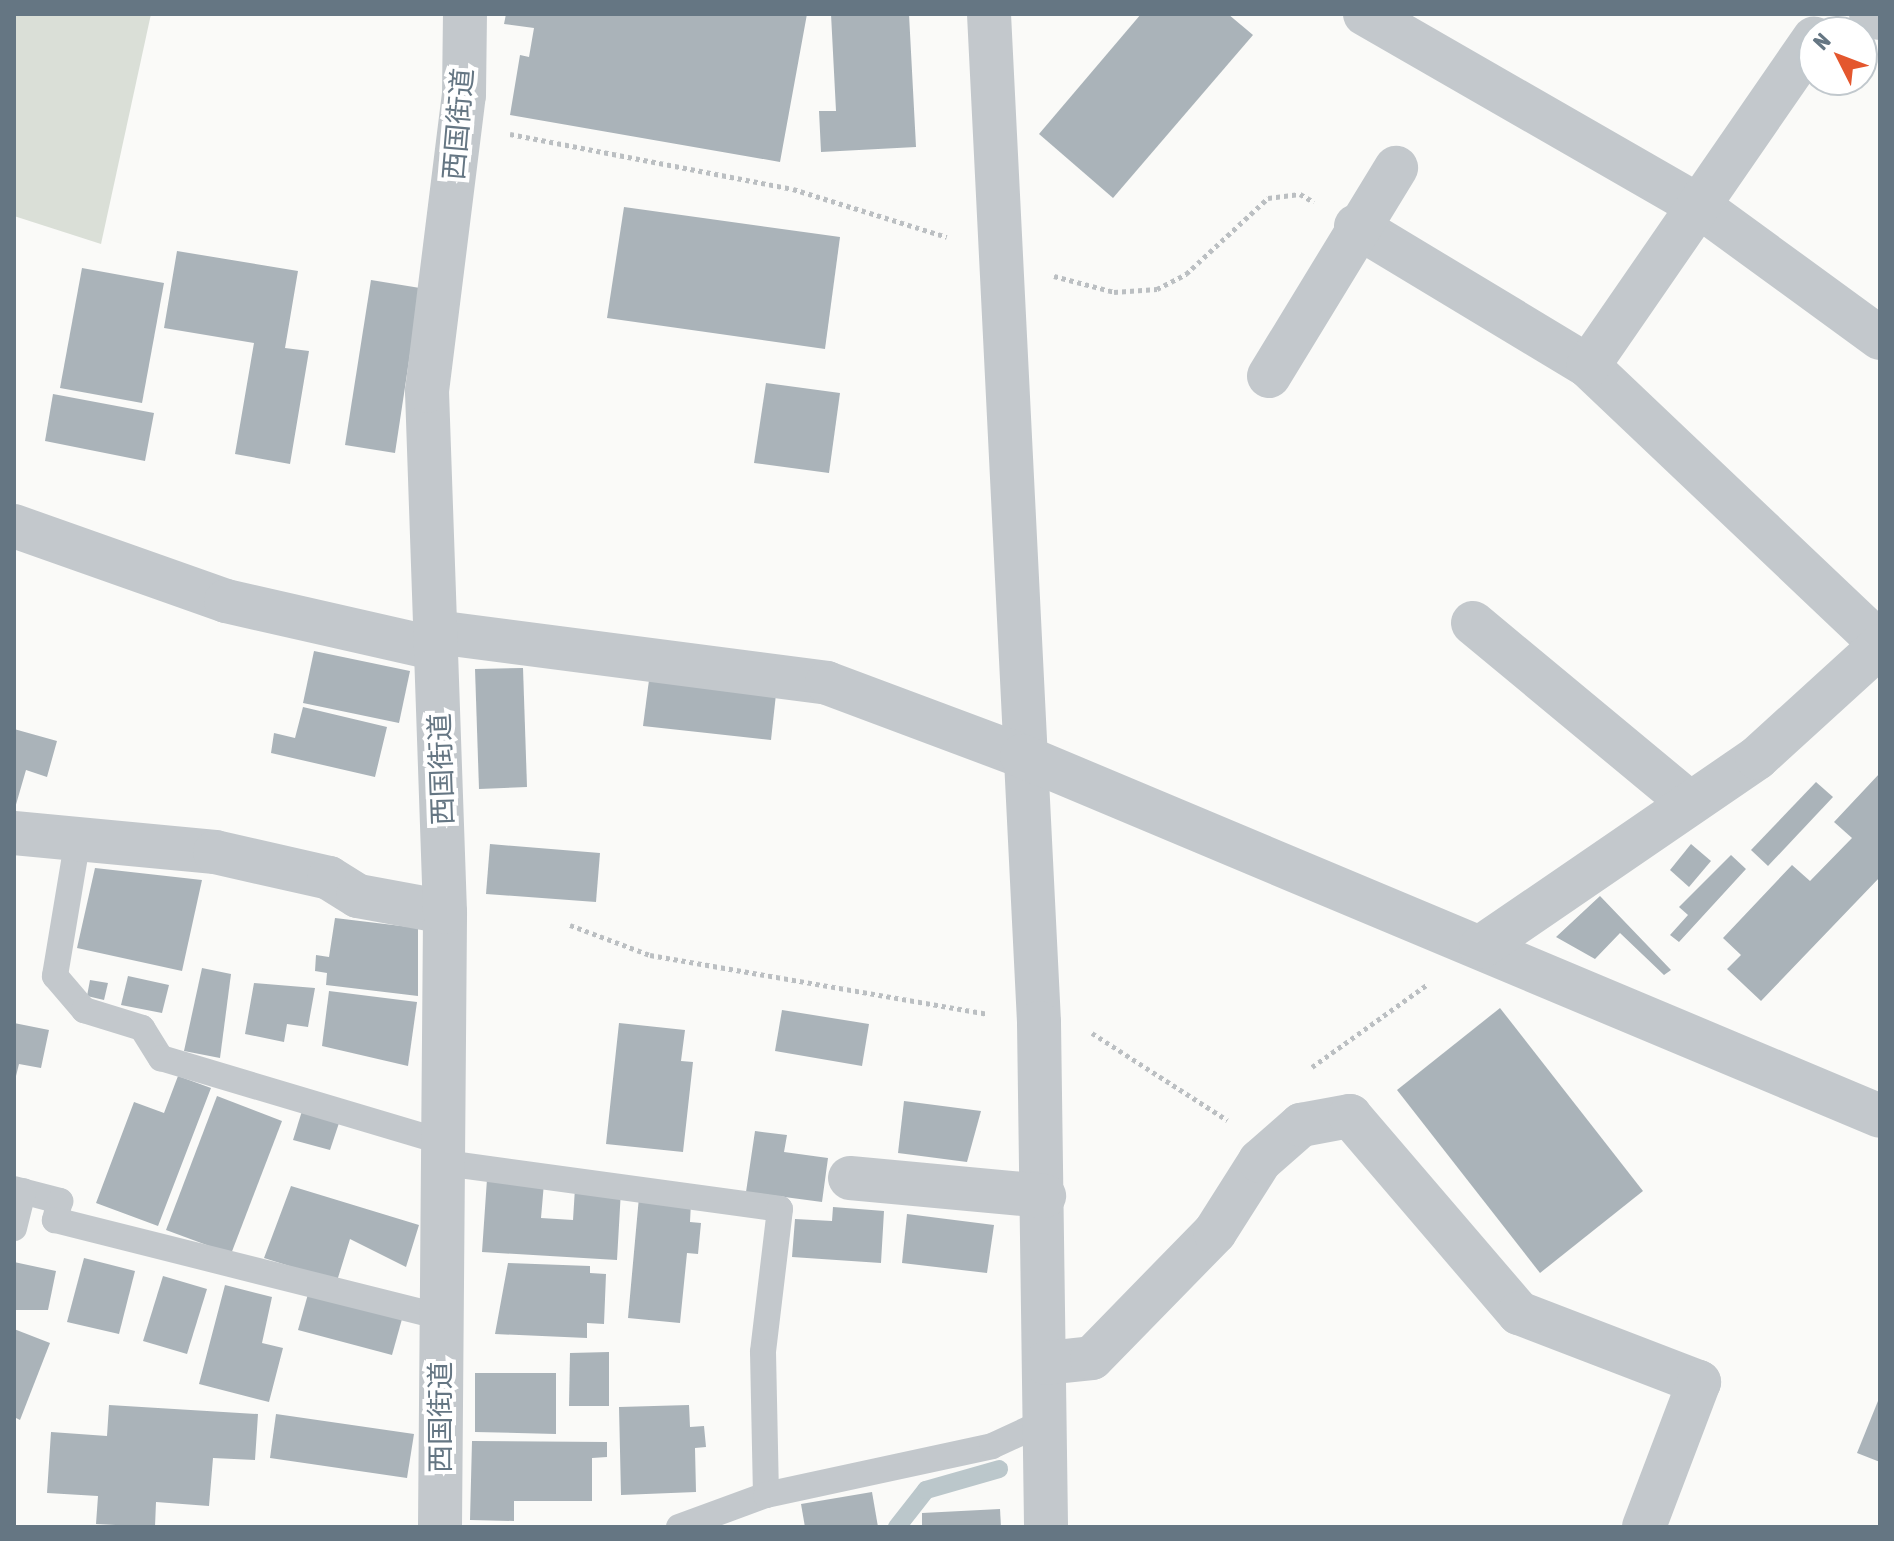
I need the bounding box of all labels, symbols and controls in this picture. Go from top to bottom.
north arrow [1798,16,1878,96]
text: N [1808,28,1836,55]
street label: 西国街道 [436,67,480,181]
street label: 西国街道 [422,712,460,826]
street label: 西国街道 [423,1361,457,1473]

